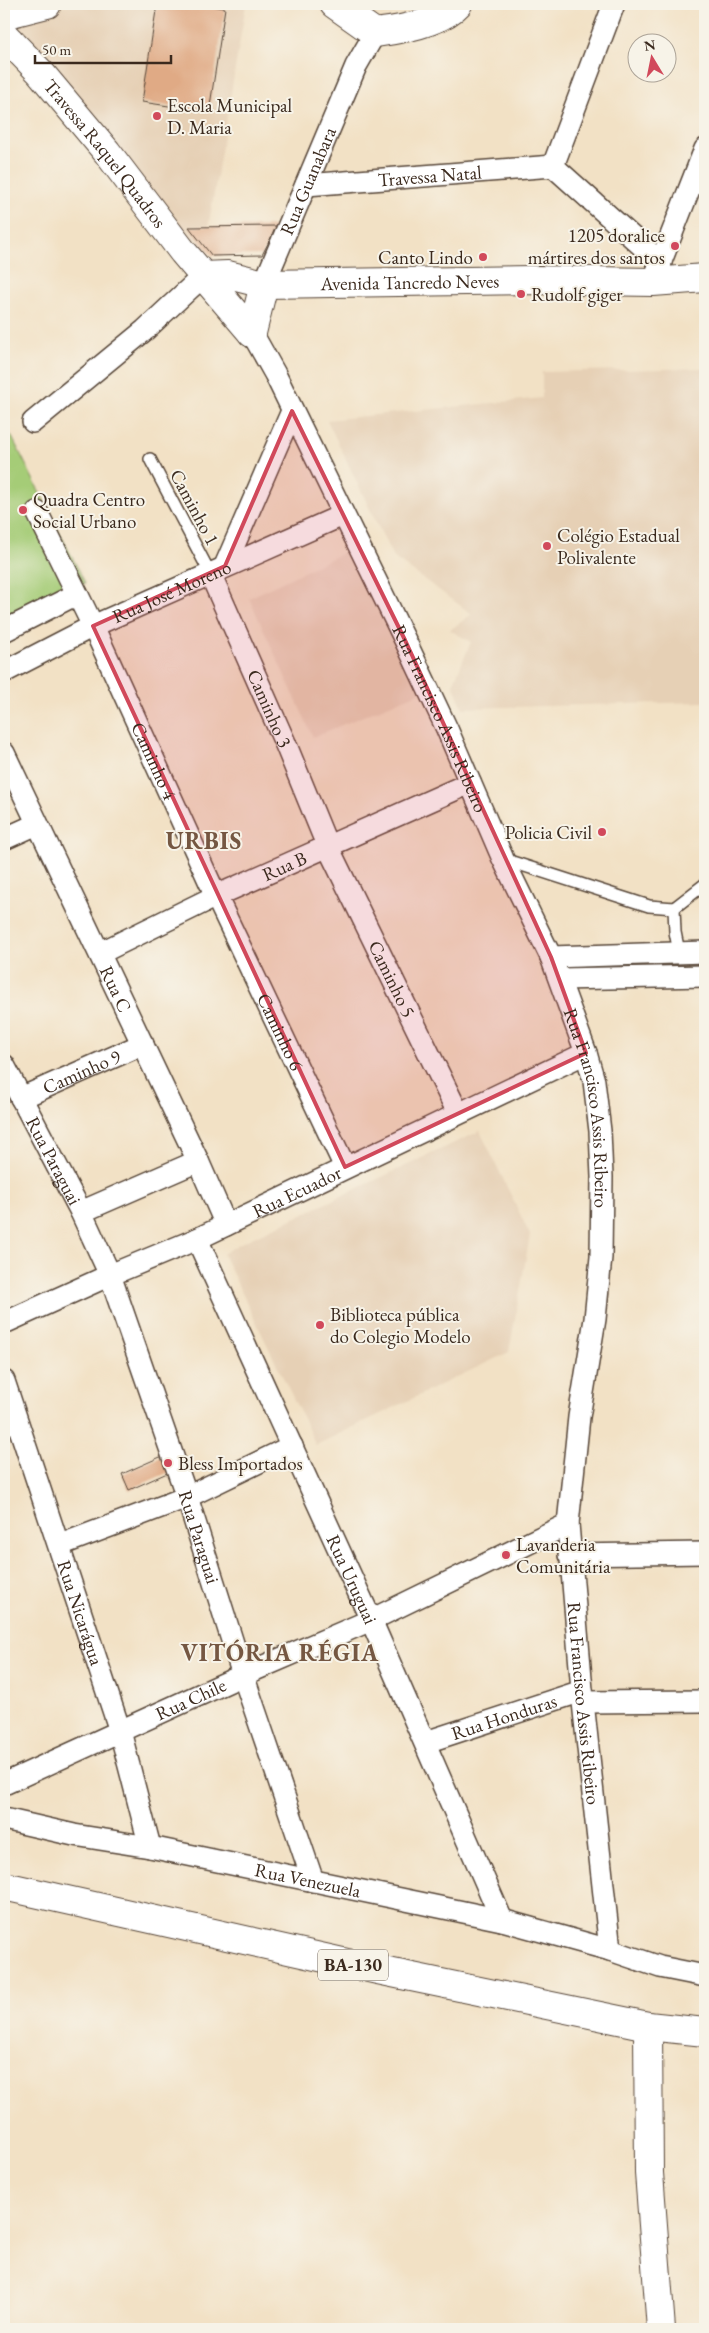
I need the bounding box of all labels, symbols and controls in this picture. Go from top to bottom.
scale bar [35,32,171,64]
north arrow [626,32,676,82]
text: N [643,35,658,55]
text: 50 m [42,40,71,59]
street label: Travessa Raquel Quadros [38,74,172,233]
place label: Escola Municipal D. Maria [167,93,293,140]
marker: Escola Municipal D. Maria [151,110,163,122]
street label: Rua Guanabara [274,123,342,239]
street label: Travessa Natal [377,159,483,192]
place label: 1205 doralice mártires dos santos [528,223,665,270]
marker: 1205 doralice mártires dos santos [669,240,681,252]
place label: Canto Lindo [378,245,473,270]
marker: Canto Lindo [477,251,489,263]
street label: Avenida Tancredo Neves [319,268,500,296]
place label: Rudolf giger [531,282,623,307]
marker: Rudolf giger [515,288,527,300]
street label: Caminho 1 [164,465,225,550]
place label: Quadra Centro Social Urbano [33,487,145,534]
marker: Quadra Centro Social Urbano [17,504,29,516]
place label: Colégio Estadual Polivalente [557,523,680,570]
marker: Colégio Estadual Polivalente [541,540,553,552]
street label: Rua José Moreno [108,554,235,629]
street label: Rua Francisco Assis Ribeiro [386,620,493,816]
street label: Caminho 3 [241,666,298,751]
street label: Caminho 4 [125,718,183,805]
place label: Policia Civil [505,820,592,845]
district label: URBIS [166,825,242,856]
marker: Policia Civil [596,826,608,838]
street label: Rua B [258,845,311,887]
street label: Caminho 5 [363,936,421,1022]
street label: Rua C [94,962,137,1016]
street label: Caminho 6 [251,989,309,1075]
street label: Rua Francisco Assis Ribeiro [558,1005,614,1208]
street label: Caminho 9 [39,1044,124,1100]
street label: Rua Paraguai [20,1112,87,1210]
street label: Rua Ecuador [248,1160,346,1224]
place label: Biblioteca pública do Colegio Modelo [330,1302,471,1349]
marker: Biblioteca pública do Colegio Modelo [314,1319,326,1331]
place label: Bless Importados [178,1451,303,1476]
marker: Bless Importados [162,1457,174,1469]
street label: Rua Paraguai [173,1487,226,1587]
street label: Rua Uruguai [321,1531,383,1628]
place label: Lavanderia Comunitária [516,1532,611,1579]
marker: Lavanderia Comunitária [500,1549,512,1561]
street label: Rua Nicarágua [51,1557,110,1669]
street label: Rua Francisco Assis Ribeiro [562,1601,606,1806]
district label: VITÓRIA RÉGIA [181,1637,379,1668]
street label: Rua Chile [151,1672,230,1726]
street label: Rua Honduras [448,1688,560,1746]
street label: Rua Venezuela [253,1857,363,1903]
road number: BA-130 [318,1950,388,1980]

